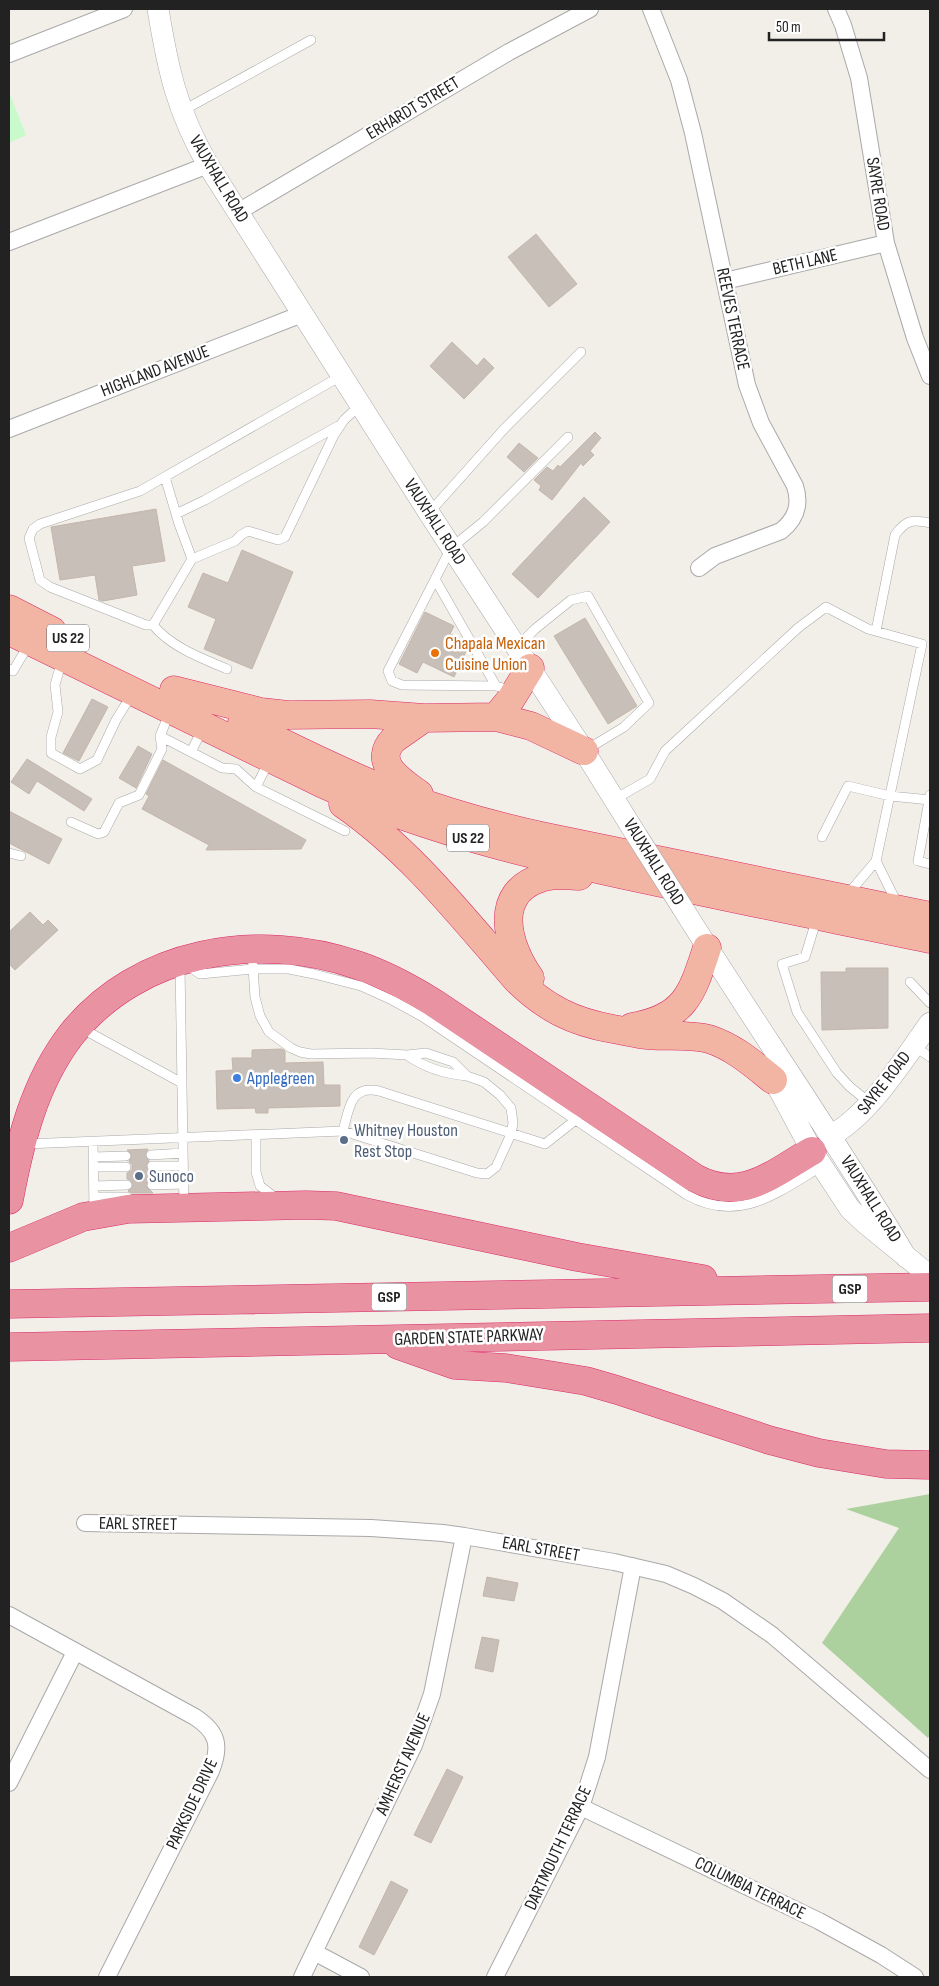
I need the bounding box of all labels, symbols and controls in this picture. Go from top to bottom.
scale bar [769,10,884,42]
text: 50 m [776,18,801,37]
street label: ERHARDT STREET [363,72,463,144]
street label: VAUXHALL ROAD [185,131,253,227]
street label: SAYRE ROAD [862,156,894,232]
street label: BETH LANE [771,244,839,280]
street label: REEVES TERRACE [712,266,754,372]
street label: HIGHLAND AVENUE [98,341,212,401]
street label: VAUXHALL ROAD [399,475,471,569]
road number: US 22 [47,624,89,651]
place label: Chapala Mexican Cuisine Union [445,633,545,675]
marker: Chapala Mexican Cuisine Union [429,647,441,659]
street label: VAUXHALL ROAD [619,815,689,909]
road number: US 22 [447,824,489,851]
street label: SAYRE ROAD [853,1047,915,1119]
place label: Applegreen [246,1068,315,1089]
marker: Applegreen [231,1072,243,1084]
place label: Whitney Houston Rest Stop [354,1120,458,1162]
marker: Whitney Houston Rest Stop [338,1134,350,1146]
street label: VAUXHALL ROAD [836,1152,906,1246]
place label: Sunoco [149,1166,194,1187]
marker: Sunoco [133,1170,145,1182]
road number: GSP [832,1276,868,1302]
road number: GSP [372,1284,406,1310]
street label: GARDEN STATE PARKWAY [394,1324,545,1350]
street label: EARL STREET [99,1513,177,1535]
street label: EARL STREET [501,1532,581,1566]
street label: AMHERST AVENUE [371,1710,435,1819]
street label: PARKSIDE DRIVE [162,1755,222,1853]
street label: DARTMOUTH TERRACE [520,1783,596,1913]
street label: COLUMBIA TERRACE [691,1852,809,1924]

